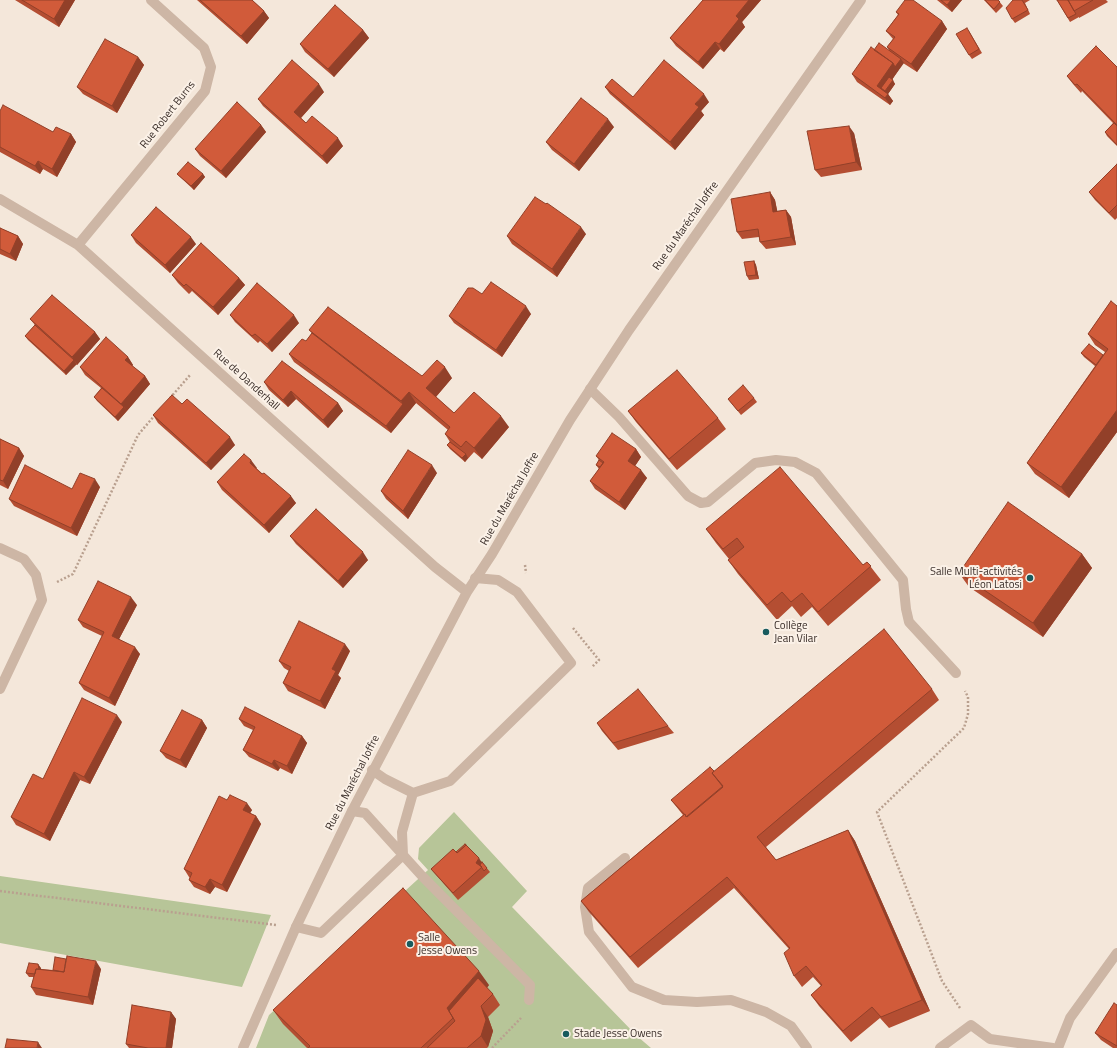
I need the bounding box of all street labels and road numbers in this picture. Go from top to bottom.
street label: Rue Robert Burns [138,79,198,151]
street label: Rue du Maréchal Joffre [650,179,722,273]
street label: Rue de Danderhall [210,347,282,413]
street label: Rue du Maréchal Joffre [478,450,542,548]
street label: Rue du Maréchal Joffre [323,733,383,833]

